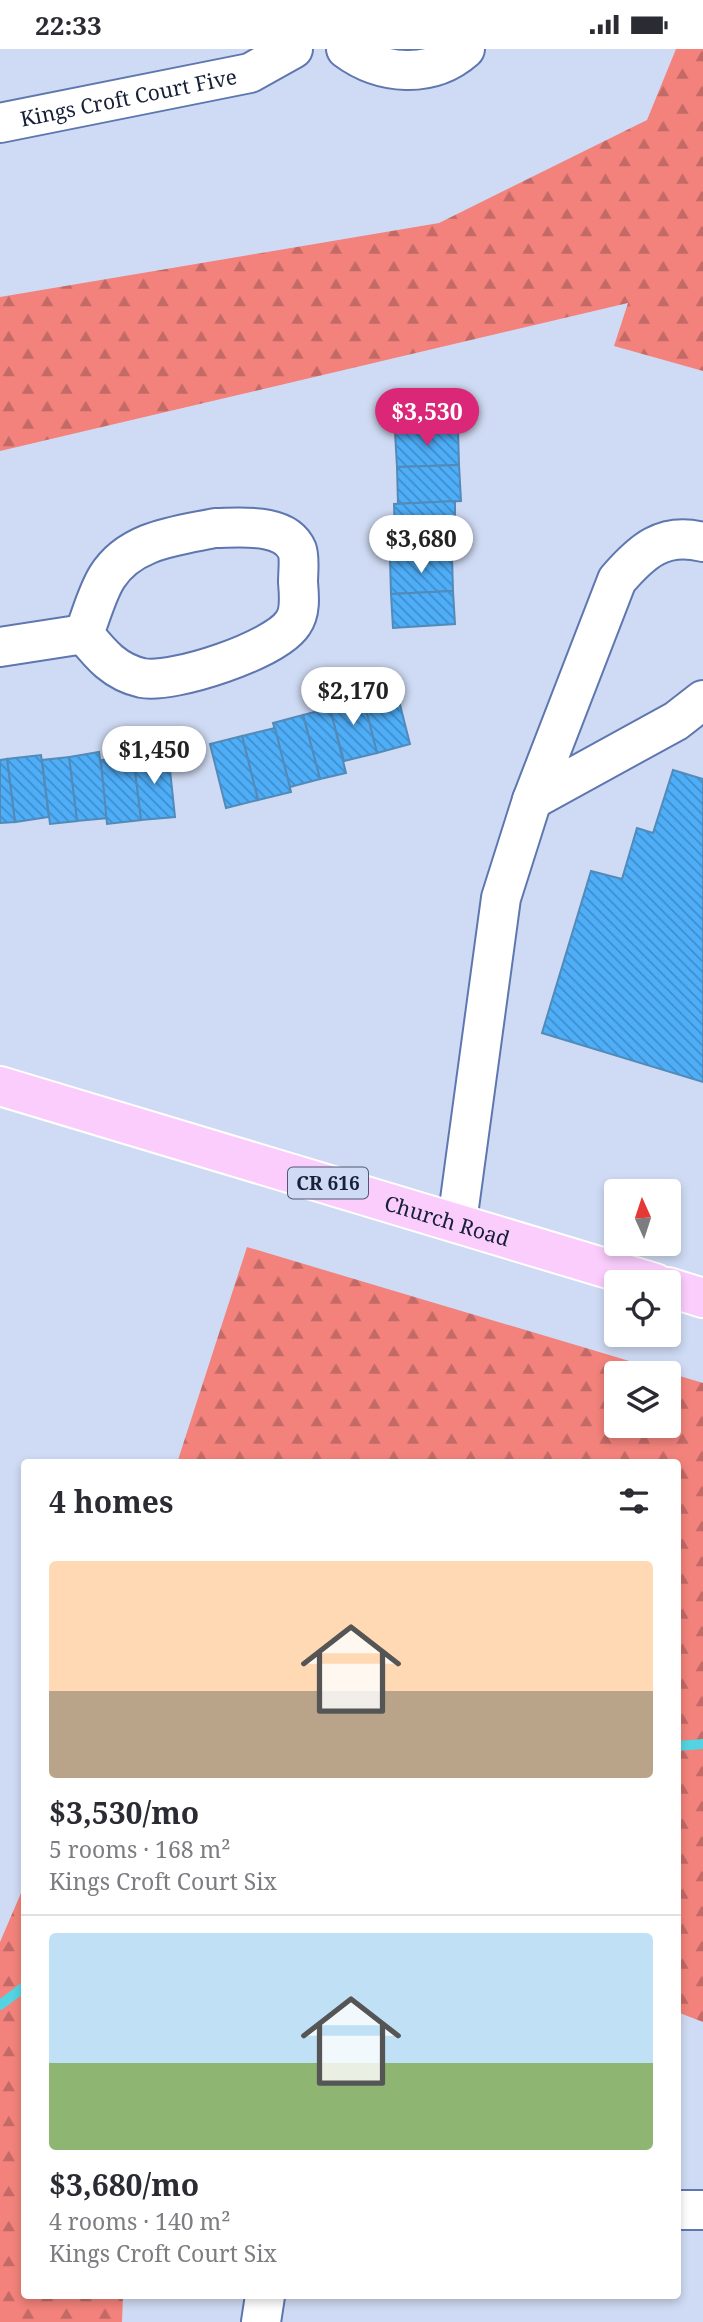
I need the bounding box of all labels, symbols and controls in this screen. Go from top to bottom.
text: 22:33 [35,7,102,43]
street label: Kings Croft Court Five [18,62,239,133]
pin: $3,530 [370,389,484,448]
text: $3,530 [391,395,463,427]
pin: $3,680 [364,515,478,575]
text: $3,680 [385,522,457,554]
pin: $2,170 [296,667,410,727]
text: $2,170 [317,674,389,706]
pin: $1,450 [97,727,211,786]
text: $1,450 [118,733,190,765]
road number: CR 616 [288,1167,368,1199]
north arrow [604,1179,681,1257]
map controls [604,1179,681,1438]
street label: Church Road [381,1188,513,1253]
button: locate [604,1270,681,1347]
button: layers [604,1361,681,1438]
text: 4 homes [49,1481,173,1522]
icon: filters [615,1482,653,1520]
icon: home [288,1606,414,1732]
text: $3,530/mo [49,1792,199,1833]
text: 5 rooms · 168 m² [49,1833,231,1865]
text: Kings Croft Court Six [49,1865,277,1897]
icon: home [288,1978,414,2104]
text: $3,680/mo [49,2164,199,2205]
text: 4 rooms · 140 m² [49,2205,231,2237]
text: Kings Croft Court Six [49,2237,277,2269]

